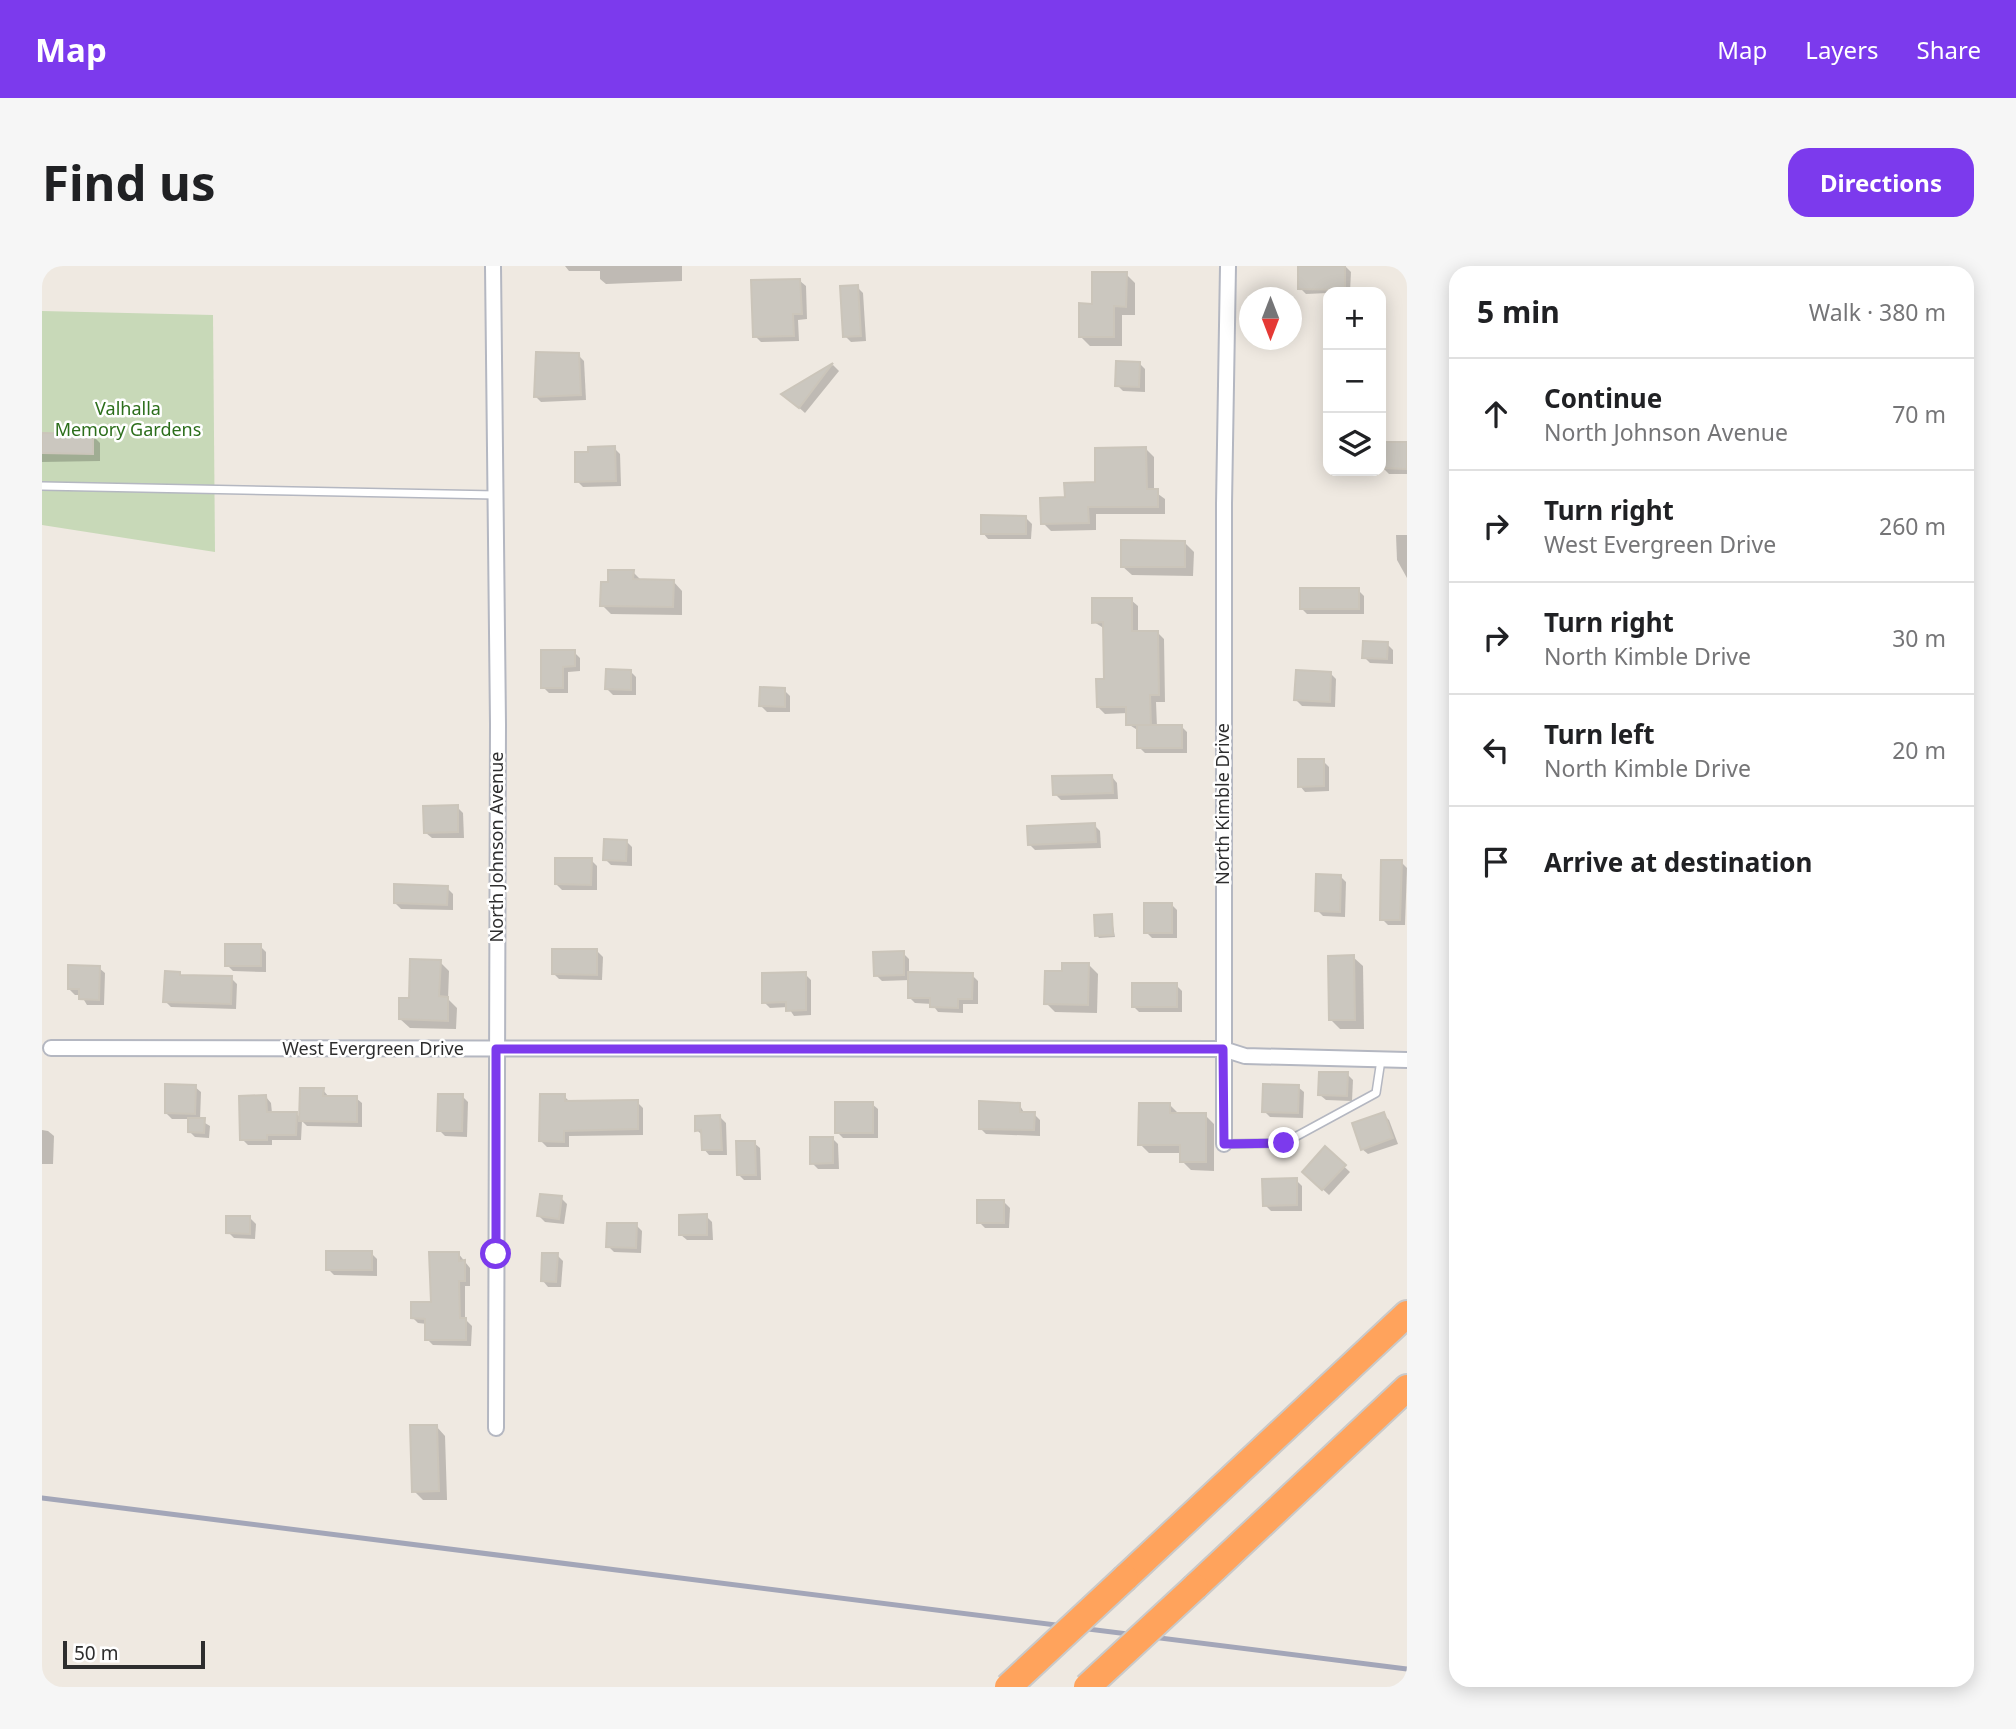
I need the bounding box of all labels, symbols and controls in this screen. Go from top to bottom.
text: Map [35,27,107,72]
text: Map [1717,33,1767,66]
text: Layers [1805,33,1879,66]
text: Share [1917,33,1981,66]
button: Directions [1788,148,1974,217]
text: Find us [42,149,216,215]
north arrow [1239,287,1302,350]
map controls [1323,287,1386,476]
button: + [1323,287,1386,350]
text: 5 min [1477,291,1560,332]
text: Walk · 380 m [1809,296,1946,328]
button: − [1323,350,1386,413]
text: Continue [1544,380,1662,416]
icon: ahead [1477,395,1515,433]
park label: Valhalla Memory Gardens [55,396,201,441]
text: 70 m [1892,398,1946,430]
button: layers [1323,413,1386,476]
text: North Johnson Avenue [1544,416,1788,448]
text: Turn right [1544,492,1674,528]
icon: right [1477,507,1515,545]
text: 260 m [1879,510,1946,542]
text: West Evergreen Drive [1544,528,1776,560]
text: Turn right [1544,604,1674,640]
icon: right [1477,619,1515,657]
text: 30 m [1892,622,1946,654]
text: North Kimble Drive [1544,640,1751,672]
text: Turn left [1544,716,1655,752]
street label: North Kimble Drive [1210,723,1234,885]
icon: left [1477,731,1515,769]
text: 20 m [1892,734,1946,766]
street label: North Johnson Avenue [484,752,508,942]
text: North Kimble Drive [1544,752,1751,784]
icon: arrive [1477,843,1515,881]
text: Arrive at destination [1544,844,1813,880]
street label: West Evergreen Drive [282,1036,464,1060]
route end [1268,1127,1299,1158]
route start [480,1238,511,1269]
scale bar [63,1638,205,1670]
text: 50 m [74,1640,118,1666]

